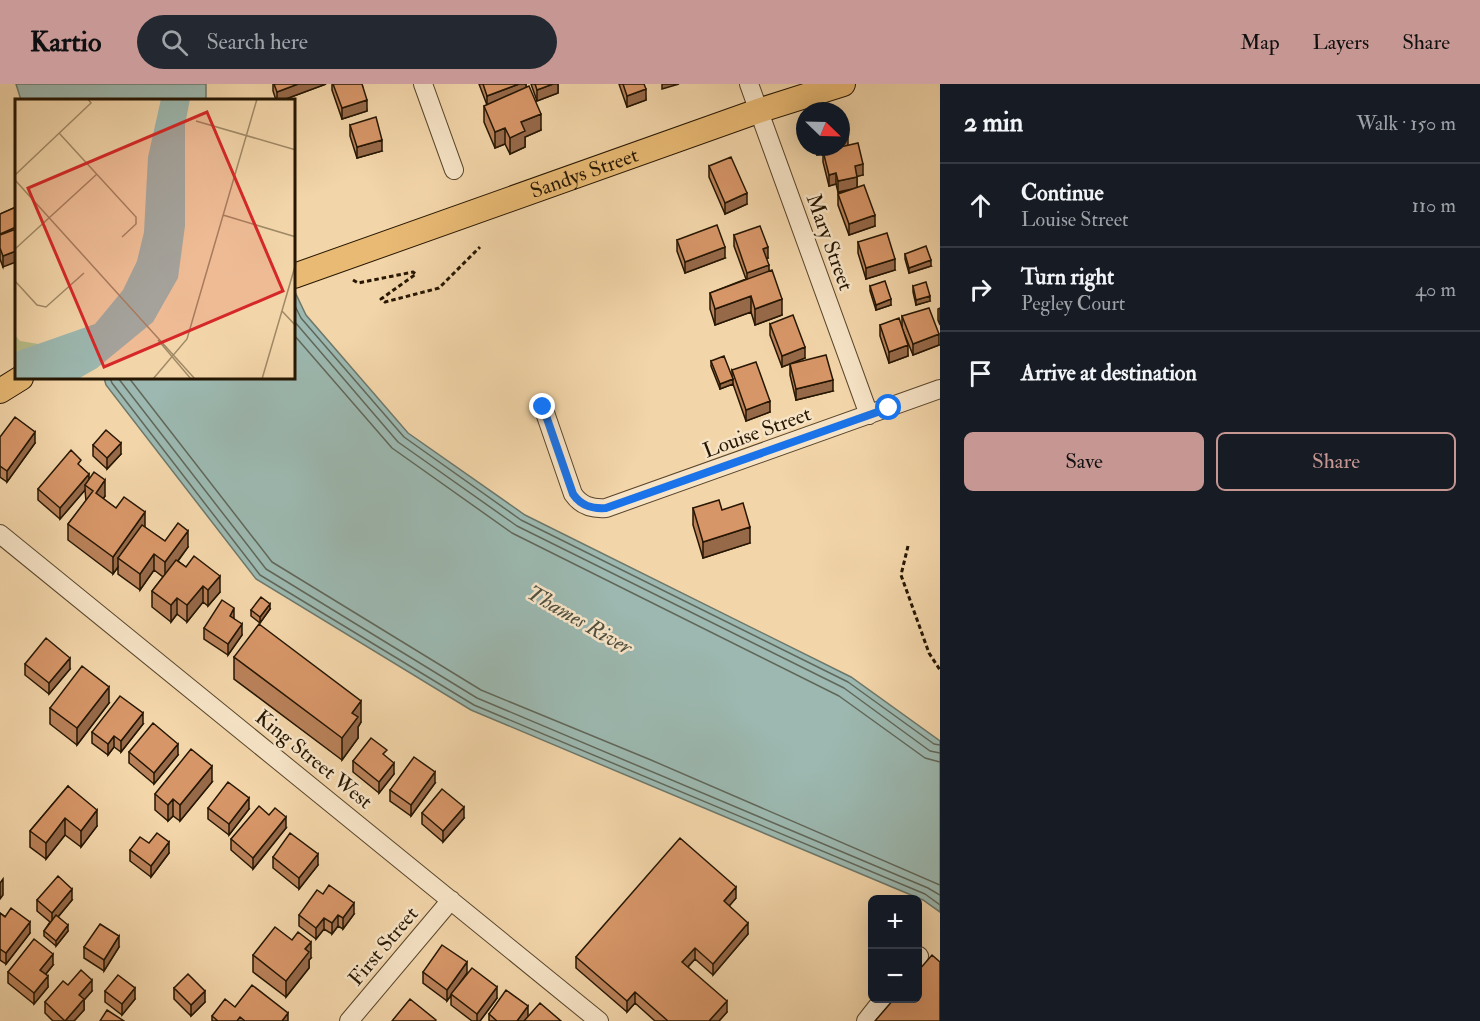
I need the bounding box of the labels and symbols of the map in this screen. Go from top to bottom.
inset map [15,99,296,380]
north arrow [796,102,850,156]
street label: Sandys Street [527,142,642,205]
street label: Mary Street [800,190,860,294]
route end [529,393,555,419]
route start [875,394,901,420]
street label: Louise Street [700,400,815,464]
water label: Thames River [522,579,639,662]
street label: King Street West [250,704,378,815]
street label: First Street [342,901,425,992]

